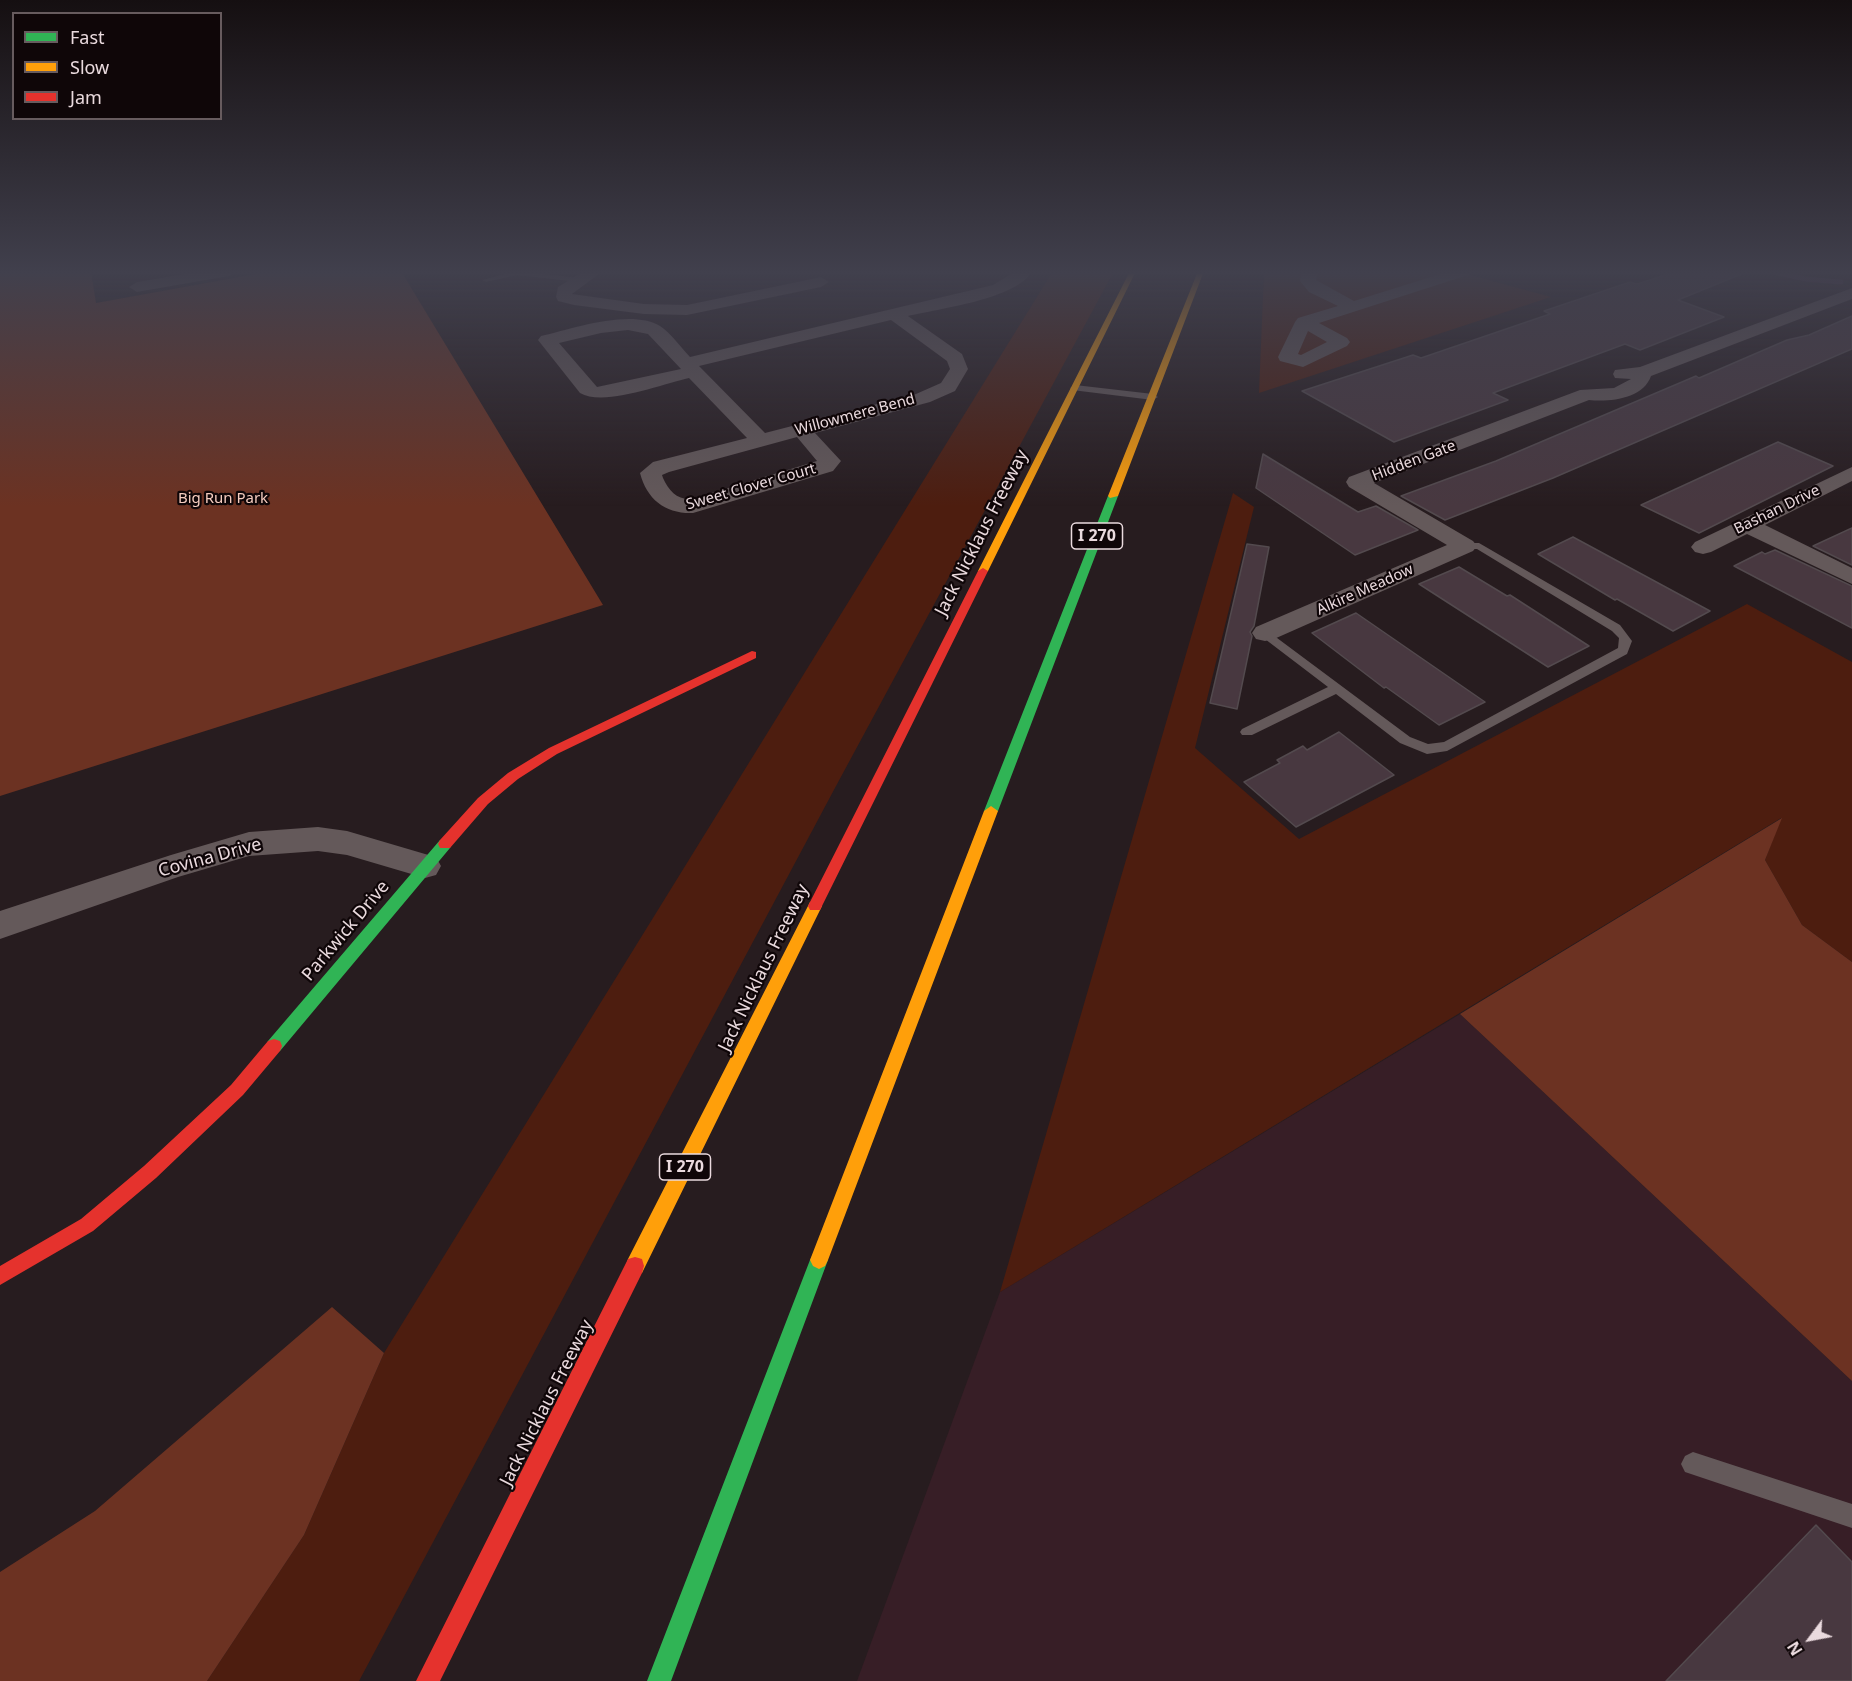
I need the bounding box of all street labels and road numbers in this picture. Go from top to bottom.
street label: Willowmere Bend [793,390,917,440]
street label: Hidden Gate [1370,437,1458,485]
street label: Jack Nicklaus Freeway [931,446,1033,620]
street label: Sweet Clover Court [684,460,818,514]
street label: Bashan Drive [1731,481,1823,539]
road number: I 270 [1072,523,1122,549]
street label: Alkire Meadow [1314,561,1416,619]
street label: Covina Drive [156,834,264,882]
street label: Parkwick Drive [298,876,394,986]
street label: Jack Nicklaus Freeway [714,881,814,1055]
road number: I 270 [660,1154,710,1180]
street label: Jack Nicklaus Freeway [496,1316,598,1490]

